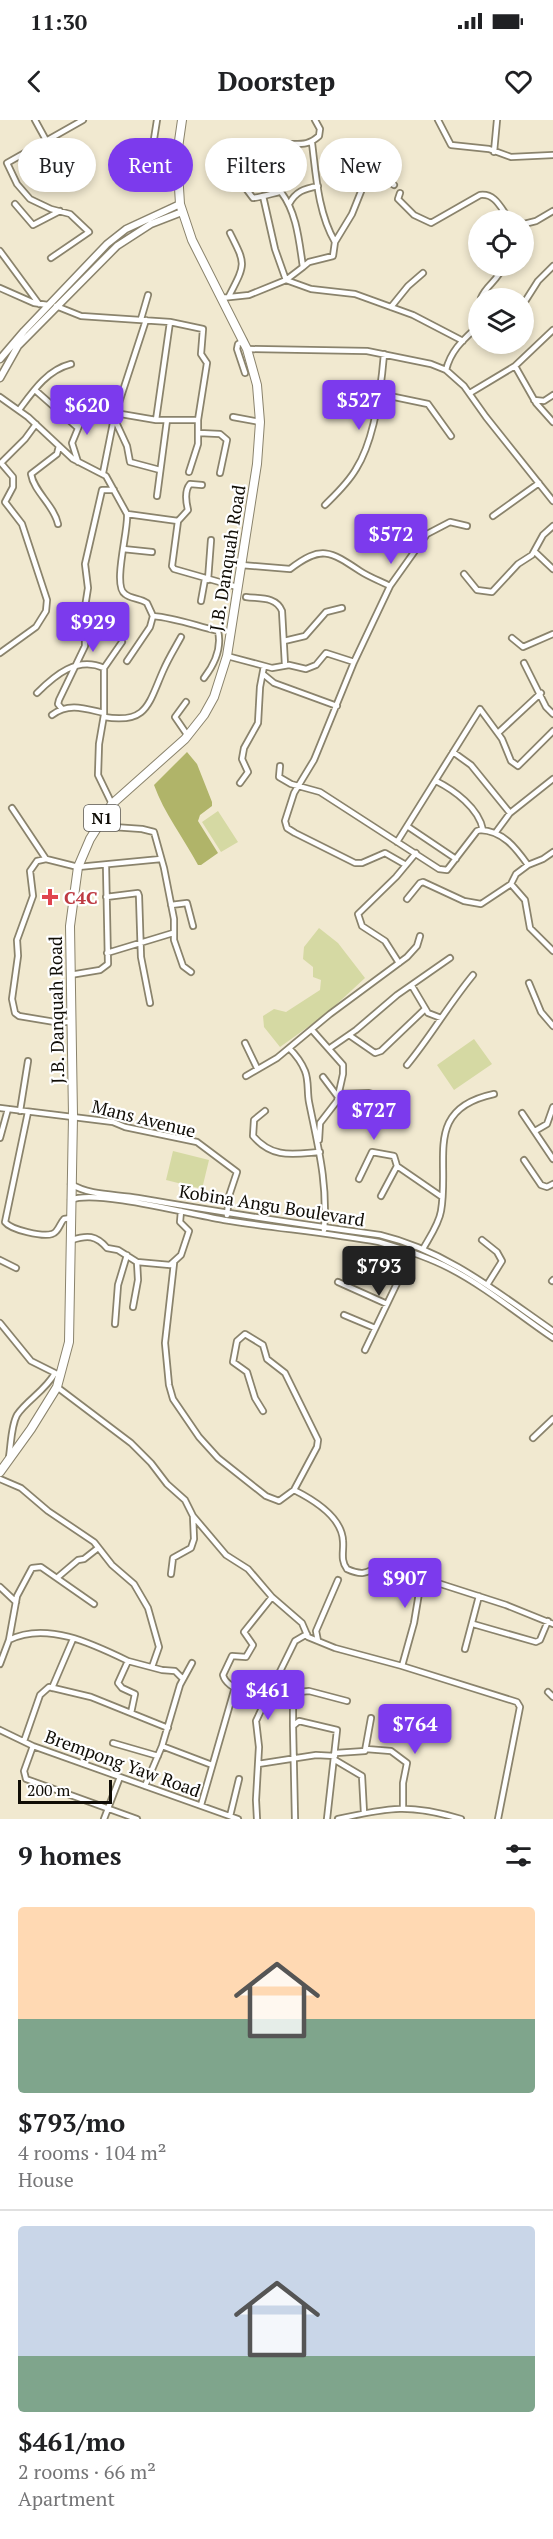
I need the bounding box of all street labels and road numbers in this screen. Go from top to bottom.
street label: J.B. Danquah Road [204,483,250,633]
road number: N1 [84,805,120,831]
street label: J.B. Danquah Road [43,936,69,1084]
street label: Mans Avenue [90,1094,198,1142]
street label: Kobina Angu Boulevard [178,1178,367,1232]
street label: Brempong Yaw Road [42,1724,204,1802]

